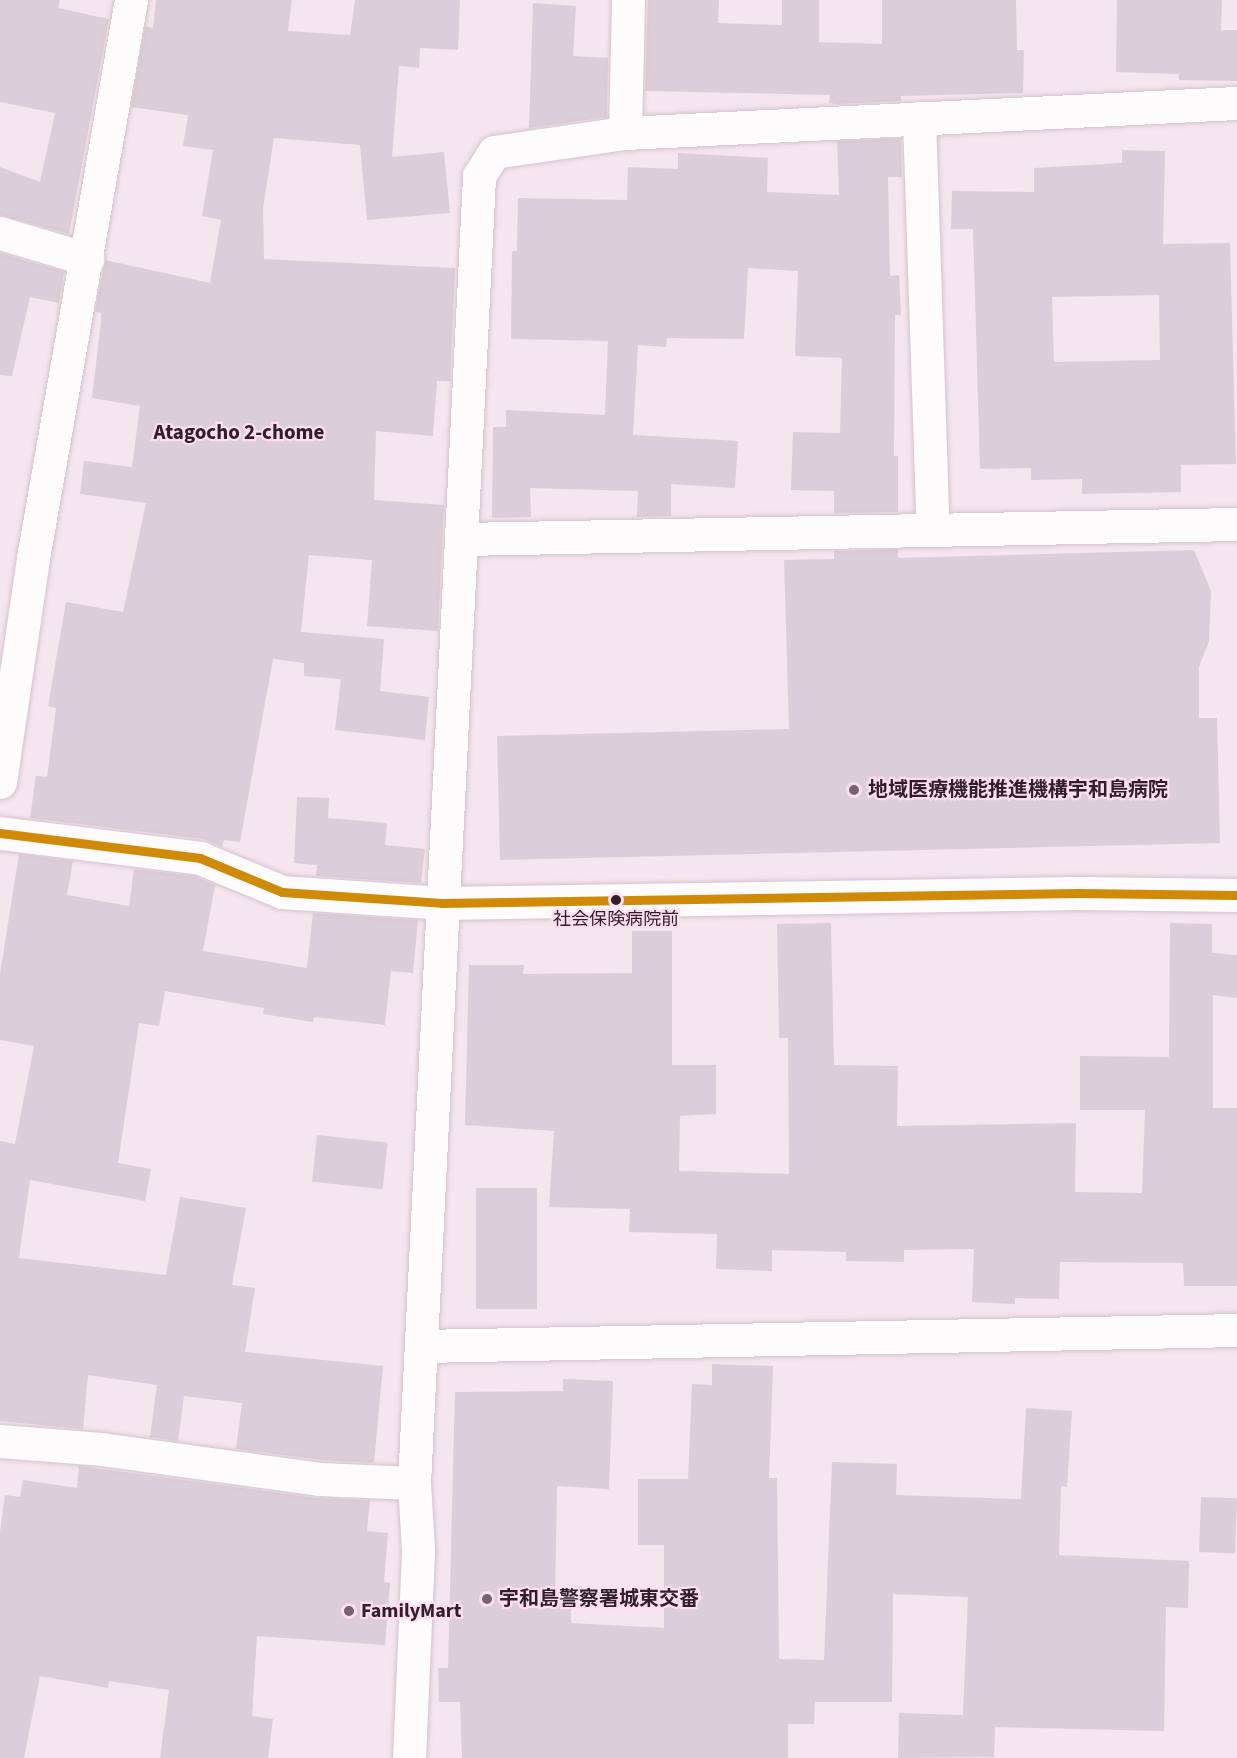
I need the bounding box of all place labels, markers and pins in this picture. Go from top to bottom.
place label: 地域医療機能推進機構宇和島病院 [868,778,1168,802]
marker: 地域医療機能推進機構宇和島病院 [845,781,863,799]
marker: 社会保険病院前 [610,894,622,906]
place label: 社会保険病院前 [553,909,679,931]
place label: 宇和島警察署城東交番 [499,1587,699,1611]
marker: 宇和島警察署城東交番 [480,1592,494,1606]
place label: FamilyMart [361,1599,461,1623]
marker: FamilyMart [342,1604,356,1618]

